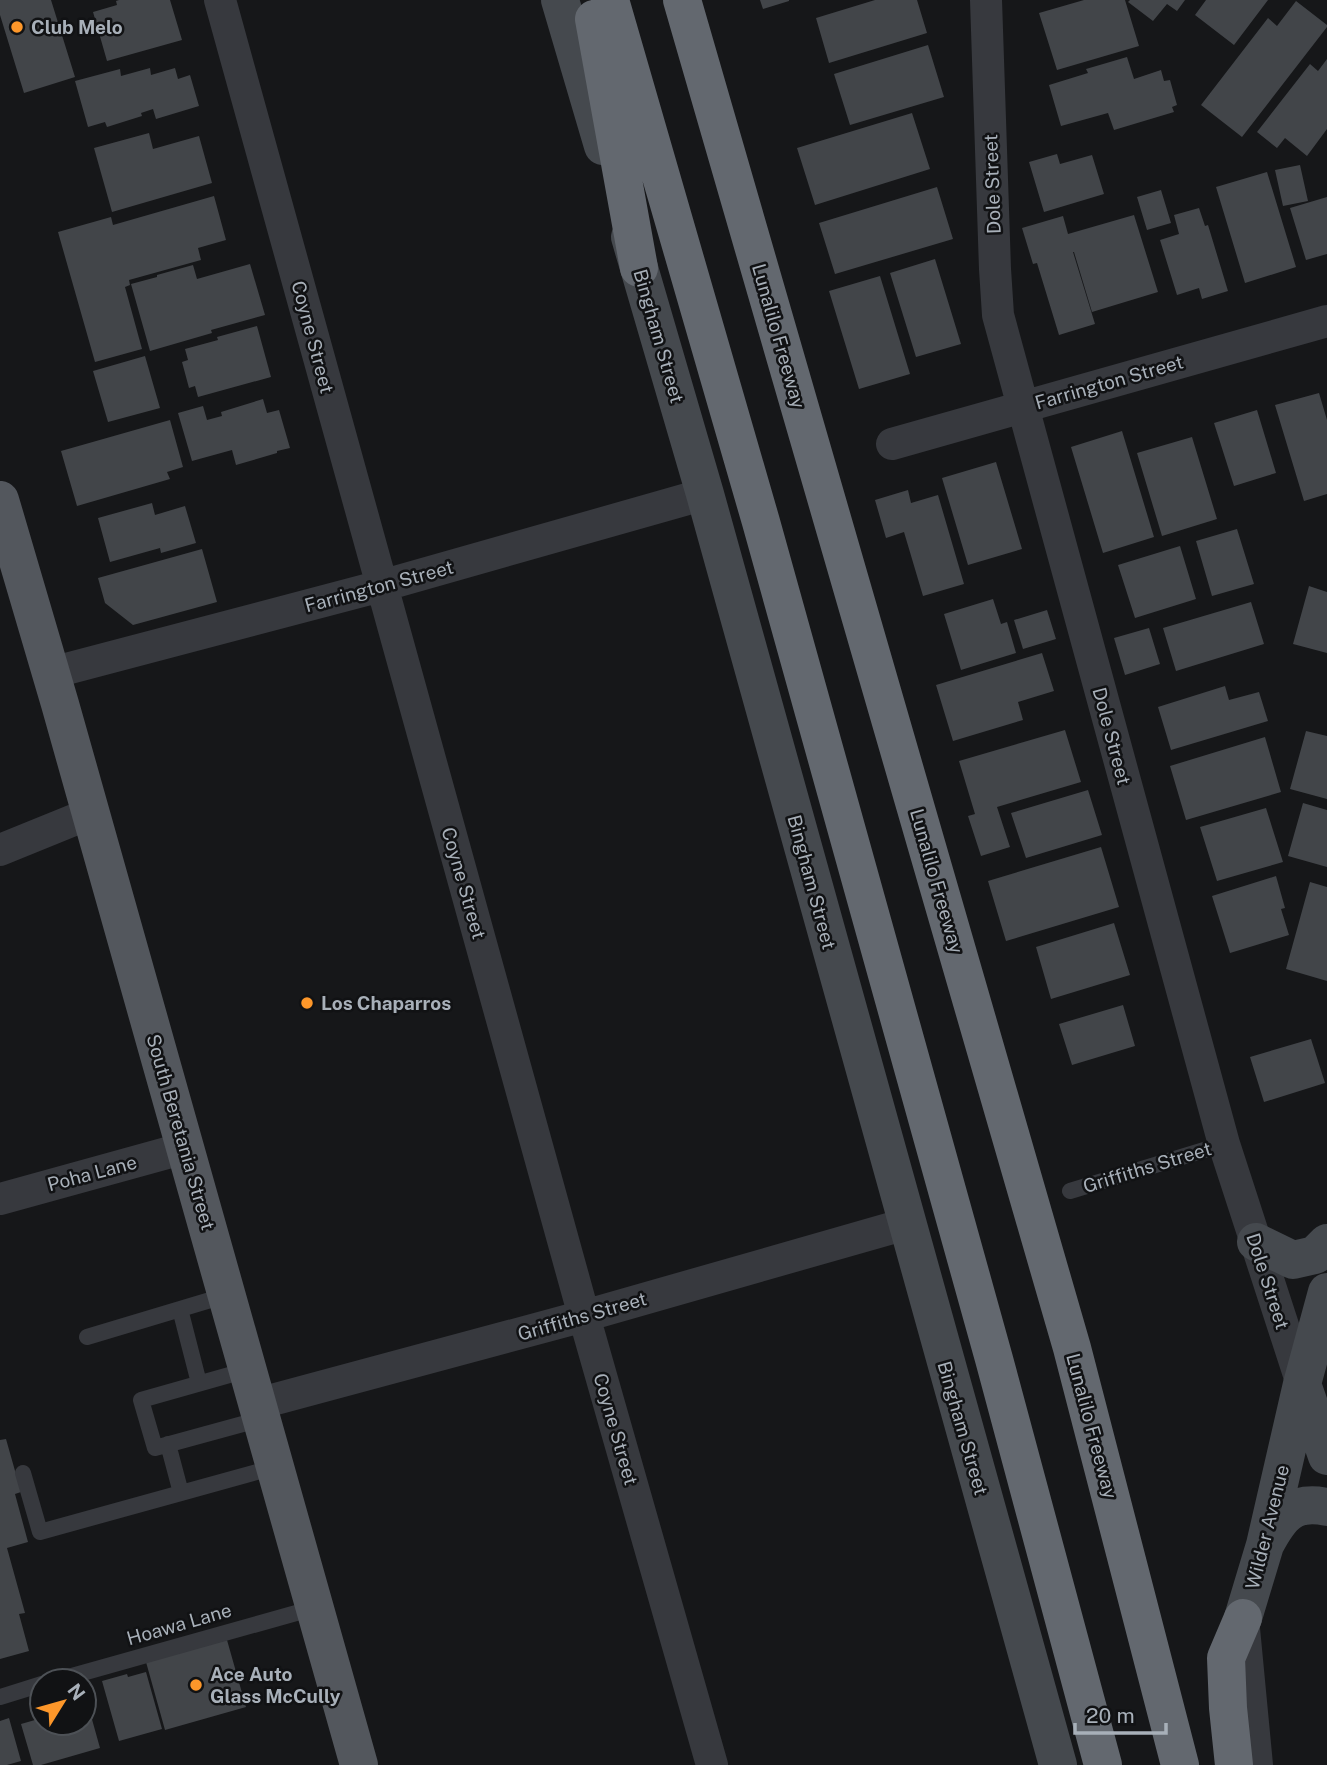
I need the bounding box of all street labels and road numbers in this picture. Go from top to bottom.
street label: Dole Street [979,134,1005,234]
street label: Lunalilo Freeway [748,261,810,411]
street label: Bingham Street [629,266,689,406]
street label: Coyne Street [287,278,339,396]
street label: Farrington Street [1032,350,1186,414]
street label: Farrington Street [302,556,456,616]
street label: Dole Street [1088,685,1136,787]
street label: Lunalilo Freeway [906,806,968,956]
street label: Bingham Street [783,812,841,952]
street label: Coyne Street [437,824,491,942]
street label: South Beretania Street [142,1032,220,1232]
street label: Griffiths Street [1080,1137,1214,1197]
street label: Poha Lane [45,1151,139,1195]
street label: Dole Street [1242,1230,1294,1332]
street label: Griffiths Street [515,1287,649,1345]
street label: Lunalilo Freeway [1062,1351,1122,1501]
street label: Bingham Street [933,1358,993,1498]
street label: Coyne Street [589,1370,643,1488]
street label: Wilder Avenue [1241,1462,1293,1592]
street label: Hoawa Lane [124,1599,234,1649]

